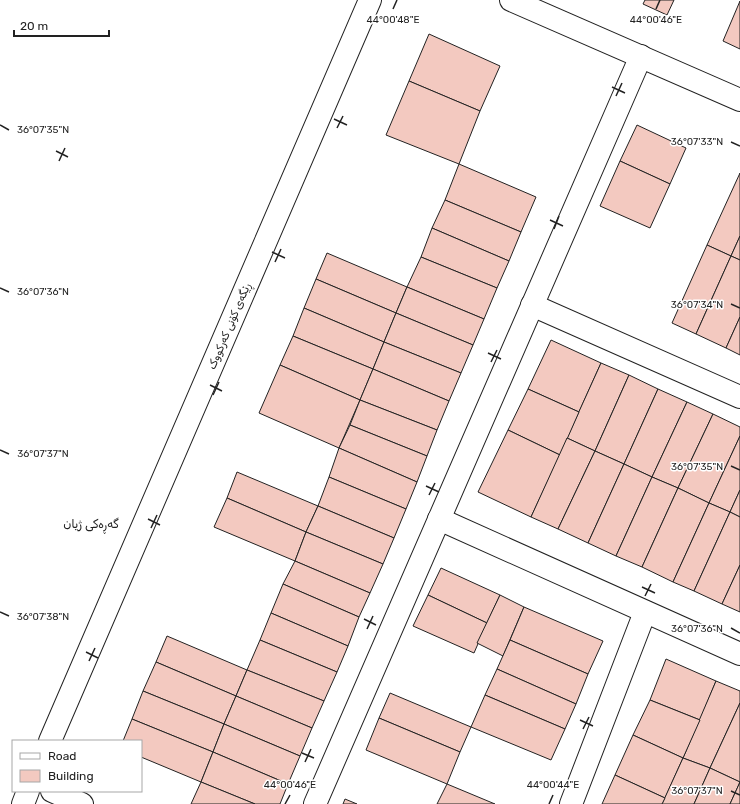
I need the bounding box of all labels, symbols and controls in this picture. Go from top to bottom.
scale bar [14,12,109,38]
text: 44°00'48"E [366,14,420,26]
text: 44°00'46"E [630,14,682,26]
text: 20 m [20,19,48,33]
text: 36°07'35"N [17,124,69,136]
text: 36°07'33"N [671,136,723,148]
street label: ڕێگەی کۆنی کەرکووک [205,281,256,372]
text: 36°07'36"N [17,286,69,298]
text: 36°07'34"N [671,299,723,311]
text: 36°07'37"N [17,448,69,460]
text: 36°07'35"N [671,461,723,473]
district label: گەڕەکی ژیان [63,517,119,534]
text: 36°07'38"N [17,611,69,623]
text: 36°07'36"N [671,623,723,635]
legend [12,740,142,792]
text: Road [48,749,76,763]
text: Building [48,769,94,783]
text: 44°00'46"E [264,779,316,791]
text: 44°00'44"E [527,779,579,791]
text: 36°07'37"N [671,785,723,797]

